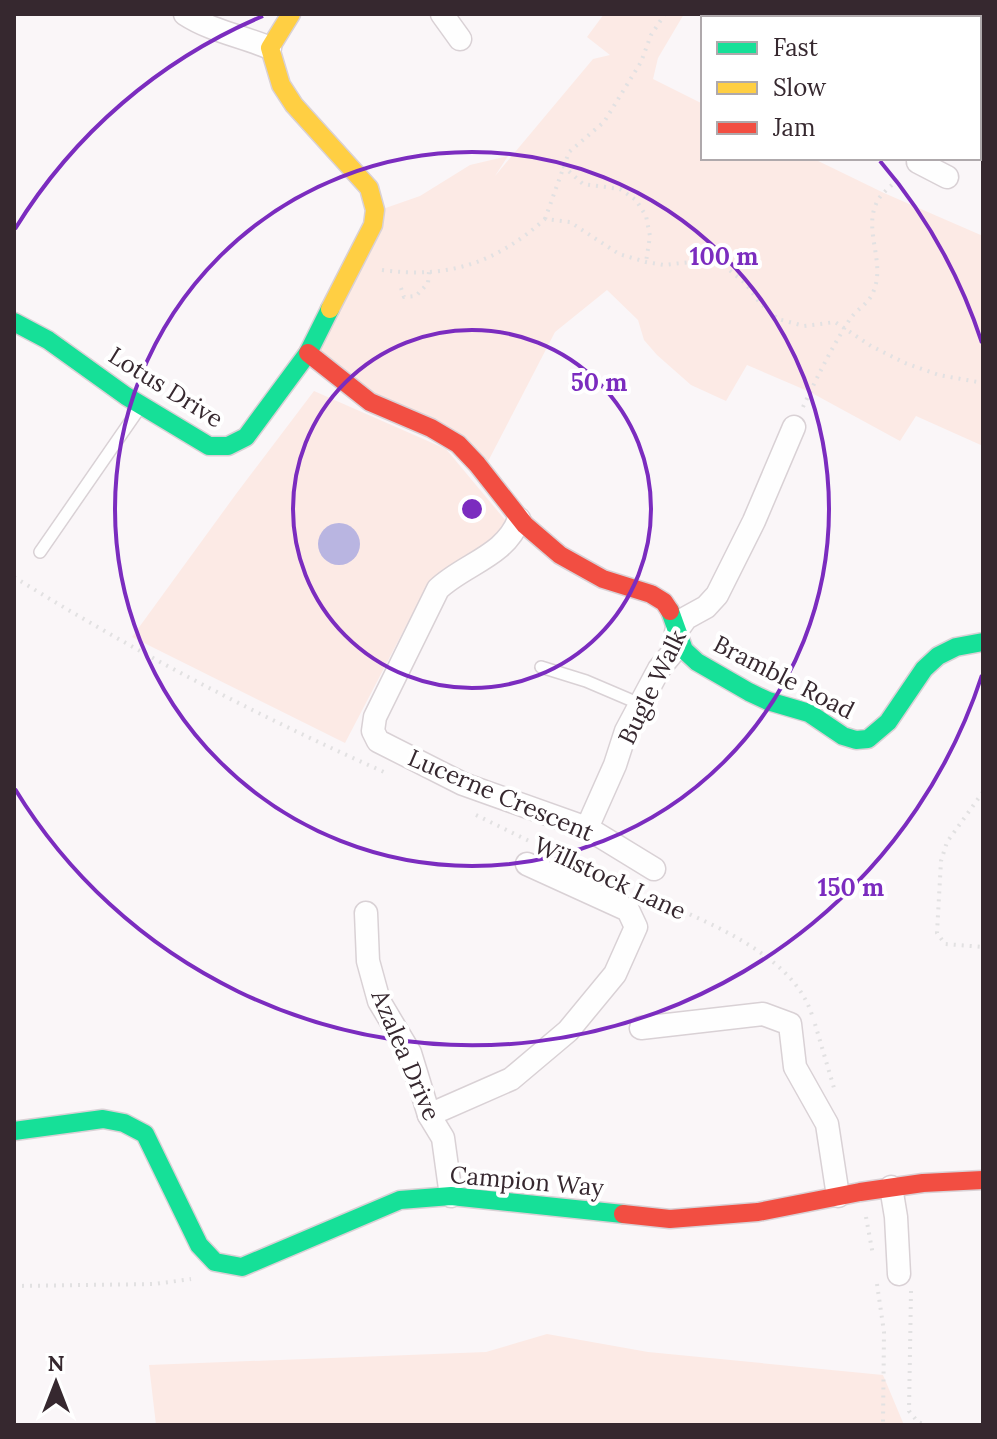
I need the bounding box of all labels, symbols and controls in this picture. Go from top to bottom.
legend [701,16,981,160]
text: Fast [773,32,819,63]
text: Slow [773,72,827,103]
text: Jam [772,112,815,143]
text: 100 m [690,241,758,272]
street label: Lotus Drive [103,340,229,434]
text: 50 m [571,367,627,398]
centre of rings [458,495,486,523]
street label: Bugle Walk [611,625,693,749]
street label: Bramble Road [708,628,860,726]
street label: Lucerne Crescent [404,742,599,848]
street label: Willstock Lane [529,829,691,927]
text: 150 m [818,872,884,903]
street label: Azalea Drive [364,984,447,1125]
street label: Campion Way [449,1159,606,1203]
north arrow [16,1343,96,1423]
text: N [47,1349,65,1377]

